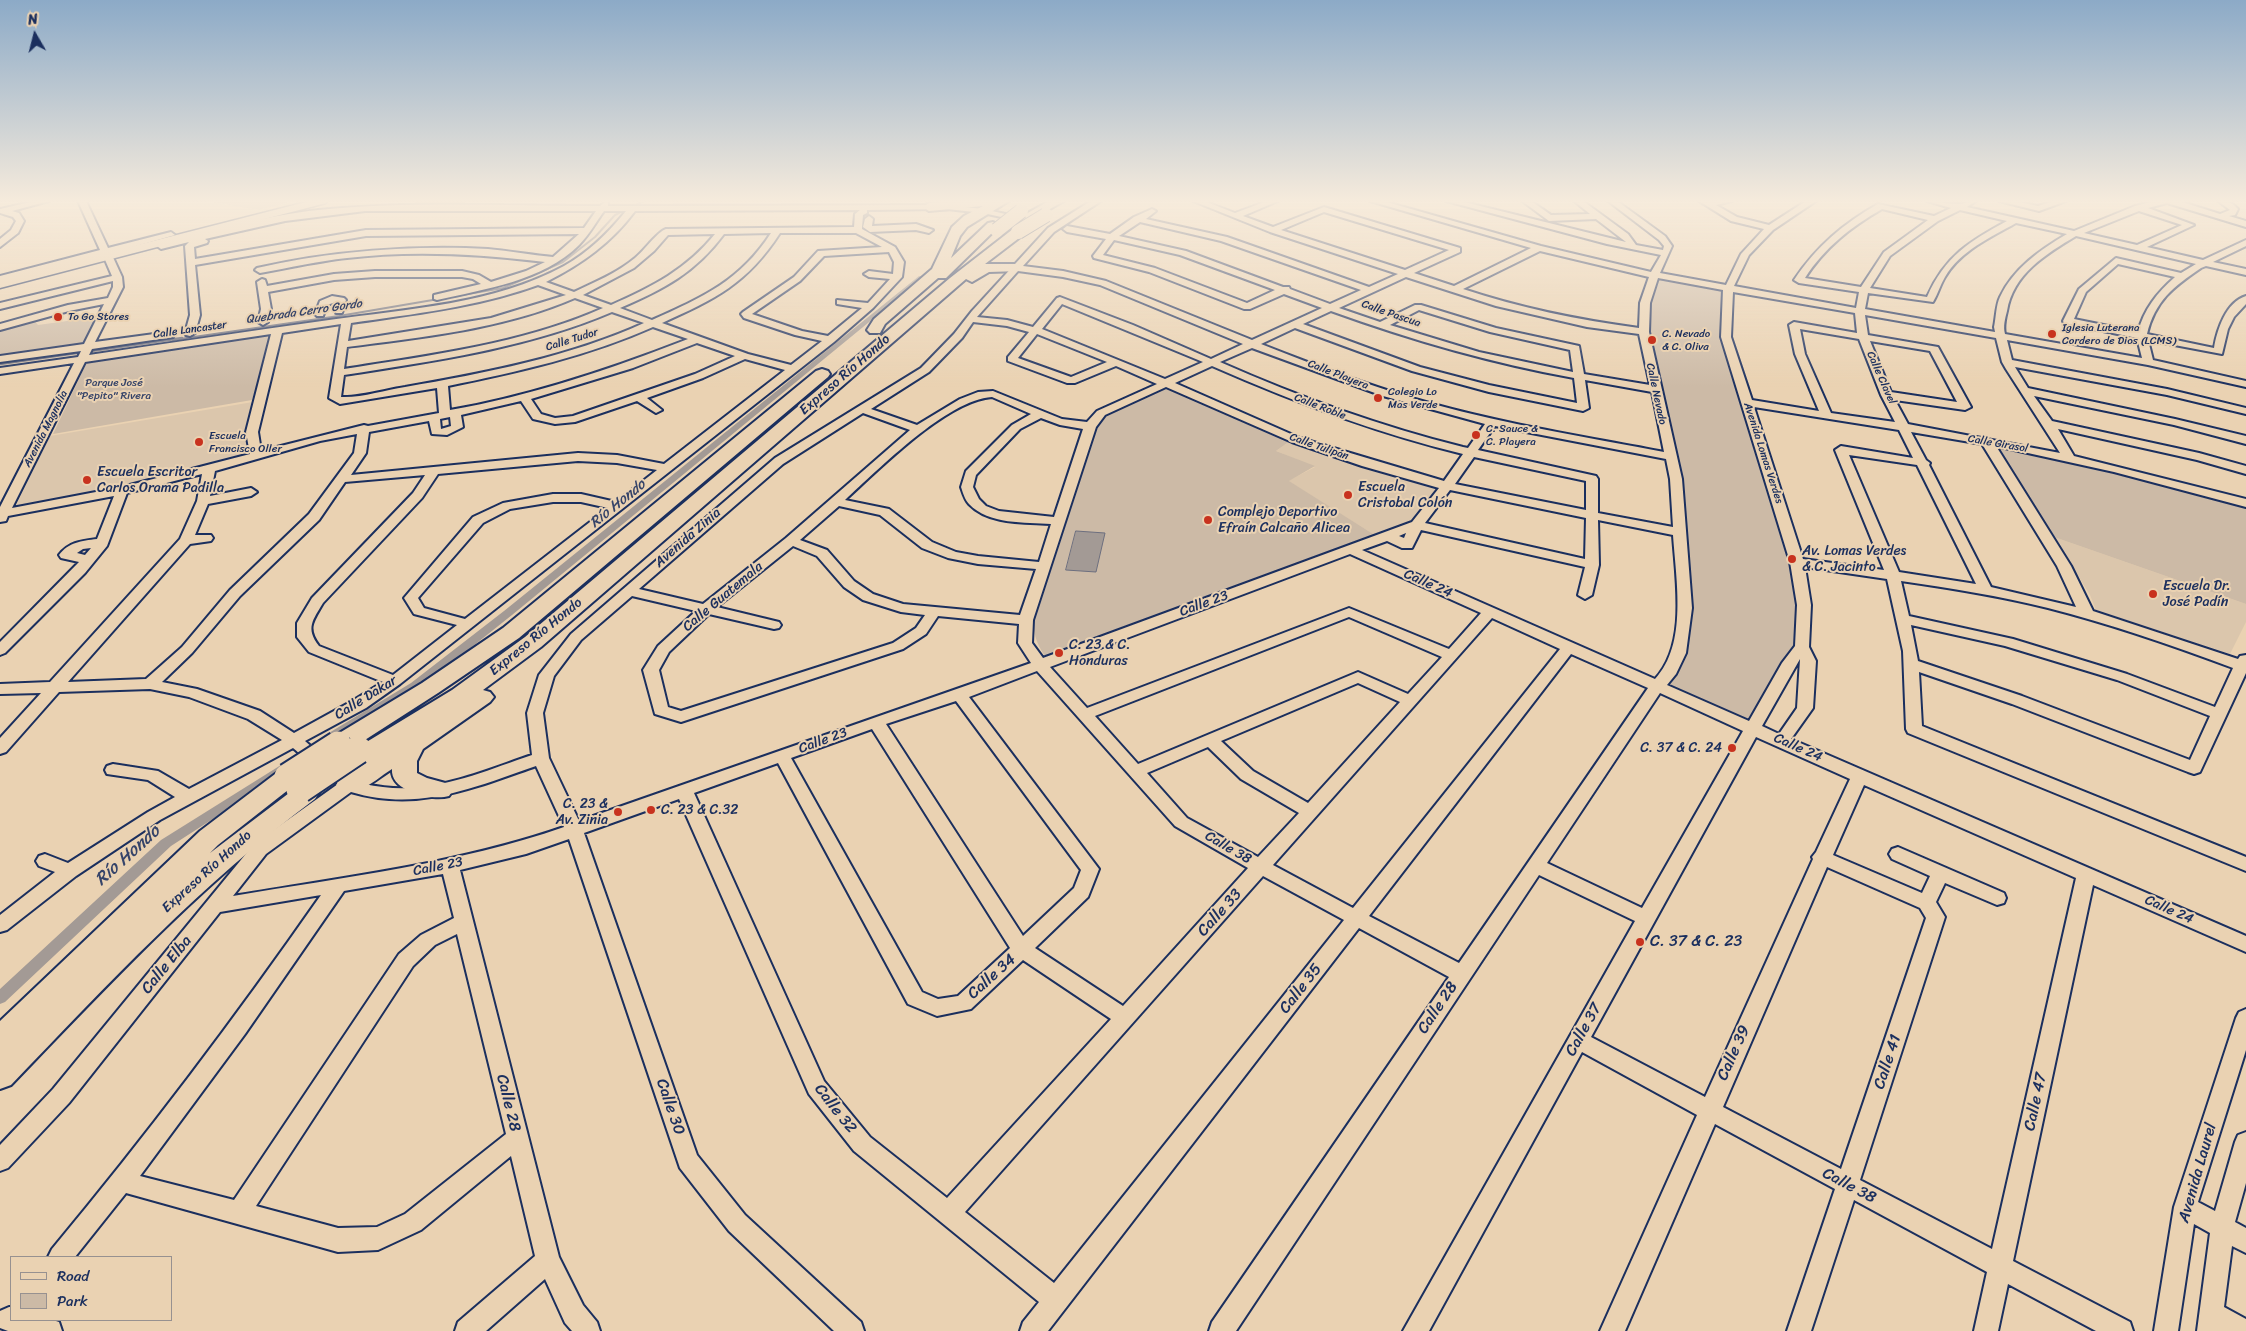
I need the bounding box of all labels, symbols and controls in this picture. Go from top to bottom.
text: N [26,7,39,33]
north arrow [10,10,60,60]
water label: Quebrada Cerro Gordo [245,297,363,327]
street label: Calle Pascua [1360,298,1422,330]
place label: To Go Stores [68,310,129,324]
marker: To Go Stores [52,311,64,323]
street label: Calle Lancaster [153,318,227,342]
place label: Iglesia Luterana Cordero de Dios (LCMS) [2062,321,2176,347]
street label: Calle Tudor [544,326,600,354]
place label: C. Nevado & C. Oliva [1662,327,1710,353]
marker: Iglesia Luterana Cordero de Dios (LCMS) [2046,328,2058,340]
street label: Expreso Río Hondo [796,331,894,419]
marker: C. Nevado & C. Oliva [1646,334,1658,346]
street label: Calle Clavel [1863,349,1899,407]
street label: Calle Playera [1306,357,1370,393]
street label: Calle Nevado [1643,362,1669,426]
park label: Parque José "Pepito" Rivera [77,376,151,402]
place label: Colegio Lo Mas Verde [1388,385,1438,411]
street label: Avenida Magnolia [21,388,71,470]
street label: Calle Roble [1292,391,1348,423]
marker: Colegio Lo Mas Verde [1372,392,1384,404]
street label: Avenida Lomas Verdes [1740,401,1786,505]
place label: C. Sauce & C. Playera [1486,422,1538,448]
place label: Escuela Francisco Oller [209,429,282,455]
marker: C. Sauce & C. Playera [1470,429,1482,441]
street label: Calle Tulipán [1288,431,1350,463]
street label: Calle Girasol [1967,432,2029,456]
marker: Escuela Francisco Oller [193,436,205,448]
place label: Escuela Escritor Carlos Orama Padilla [97,464,224,497]
marker: Escuela Escritor Carlos Orama Padilla [81,474,93,486]
water label: Río Hondo [586,476,650,532]
place label: Escuela Cristobal Colón [1358,479,1452,512]
marker: Escuela Cristobal Colón [1342,489,1354,501]
place label: Complejo Deportivo Efraín Calcaño Alicea [1218,504,1350,536]
street label: Avenida Zinia [651,505,725,571]
marker: Complejo Deportivo Efraín Calcaño Alicea [1202,514,1214,526]
place label: Av. Lomas Verdes & C. Jacinto [1802,543,1906,576]
marker: Av. Lomas Verdes & C. Jacinto [1786,553,1798,565]
street label: Calle Guatemala [679,559,767,635]
street label: Calle 24 [1401,566,1455,602]
place label: Escuela Dr. José Padín [2163,578,2231,610]
street label: Calle 23 [1177,587,1231,621]
marker: Escuela Dr. José Padín [2147,588,2159,600]
street label: Expreso Río Hondo [486,594,586,680]
place label: C. 23 & C. Honduras [1069,637,1130,670]
marker: C. 23 & C. Honduras [1053,647,1065,659]
street label: Calle Dakar [332,672,400,724]
street label: Calle 23 [796,724,850,758]
street label: Calle 24 [1771,730,1825,766]
place label: C. 37 & C. 24 [1640,740,1722,756]
marker: C. 37 & C. 24 [1726,742,1738,754]
place label: C. 23 & Av. Zinia [556,796,608,829]
place label: C. 23 & C.32 [661,802,738,818]
marker: C. 23 & C.32 [645,804,657,816]
marker: C. 23 & Av. Zinia [612,806,624,818]
water label: Río Hondo [91,821,165,891]
street label: Expreso Río Hondo [159,827,255,917]
street label: Calle 38 [1202,828,1254,868]
street label: Calle 23 [412,854,464,880]
street label: Calle 33 [1194,885,1246,941]
street label: Calle 24 [2142,892,2196,928]
street label: Calle Elba [138,932,196,998]
place label: C. 37 & C. 23 [1650,932,1742,952]
marker: C. 37 & C. 23 [1634,936,1646,948]
street label: Calle 34 [964,950,1020,1004]
street label: Calle 35 [1276,960,1326,1018]
street label: Calle 28 [1414,978,1462,1038]
street label: Calle 37 [1562,1000,1606,1060]
street label: Calle 39 [1713,1023,1755,1083]
street label: Calle 41 [1870,1032,1906,1092]
street label: Calle 47 [2021,1071,2051,1133]
street label: Calle 28 [492,1072,524,1134]
street label: Calle 30 [651,1076,689,1138]
street label: Calle 32 [810,1080,860,1138]
street label: Avenida Laurel [2175,1121,2221,1225]
street label: Calle 38 [1819,1164,1879,1208]
legend [10,1256,172,1321]
text: Road [57,1263,89,1289]
text: Park [57,1288,88,1314]

